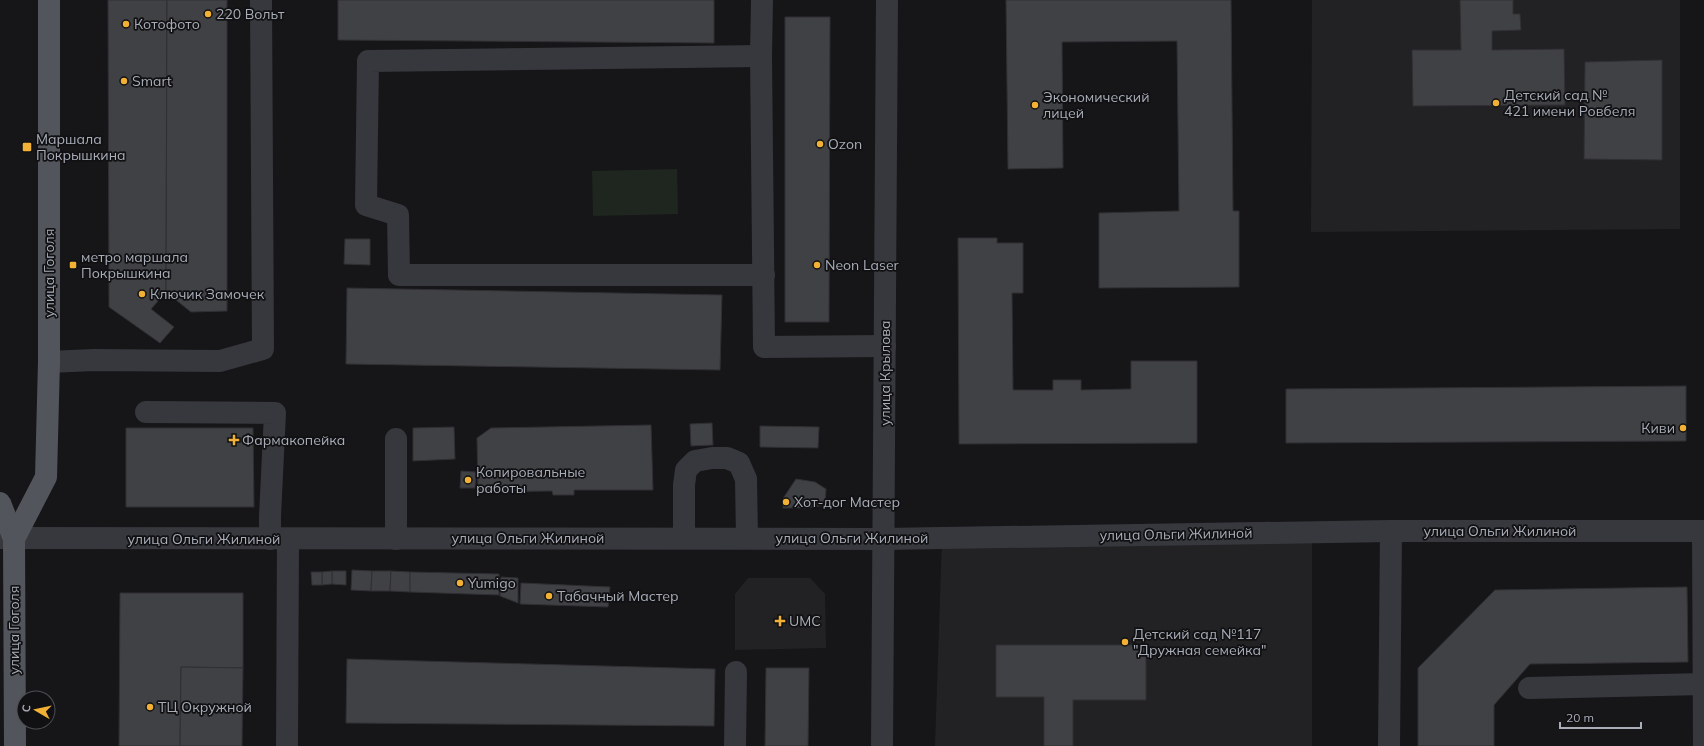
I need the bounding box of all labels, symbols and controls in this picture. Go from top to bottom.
place label: 220 Вольт [216,5,285,23]
marker: 220 Вольт [203,9,213,19]
place label: Котофото [134,15,200,33]
marker: Котофото [121,19,131,29]
place label: Smart [132,72,172,90]
marker: Smart [119,76,129,86]
place label: Детский сад № 421 имени Ровбеля [1504,86,1635,120]
place label: Экономический лицей [1043,88,1149,122]
marker: Детский сад № 421 имени Ровбеля [1491,98,1501,108]
marker: Экономический лицей [1030,100,1040,110]
place label: Маршала Покрышкина [36,130,126,164]
place label: Ozon [828,135,862,153]
marker: Ozon [815,139,825,149]
marker: Маршала Покрышкина [21,141,33,153]
street label: улица Гоголя [40,229,58,317]
place label: метро маршала Покрышкина [81,248,188,282]
place label: Neon Laser [825,256,900,274]
marker: метро маршала Покрышкина [68,260,78,270]
marker: Neon Laser [812,260,822,270]
place label: Ключик Замочек [150,285,265,303]
marker: Ключик Замочек [137,289,147,299]
street label: улица Крылова [876,320,894,426]
place label: Киви [1641,419,1675,437]
marker: Киви [1678,423,1688,433]
place label: Фармакопейка [242,431,345,449]
marker: Фармакопейка [229,435,239,445]
place label: Копировальные работы [476,463,586,497]
marker: Копировальные работы [463,475,473,485]
place label: Хот-дог Мастер [794,493,900,511]
marker: Хот-дог Мастер [781,497,791,507]
street label: улица Ольги Жилиной [1424,522,1576,540]
street label: улица Ольги Жилиной [1099,524,1253,544]
street label: улица Ольги Жилиной [452,529,604,547]
street label: улица Ольги Жилиной [776,529,928,547]
street label: улица Ольги Жилиной [128,530,280,548]
place label: Yumigo [467,574,516,592]
marker: Yumigo [455,578,465,588]
street label: улица Гоголя [5,586,23,674]
place label: Табачный Мастер [557,587,679,605]
marker: Табачный Мастер [544,591,554,601]
place label: UMC [789,612,821,630]
marker: UMC [774,615,786,627]
place label: Детский сад №117 "Дружная семейка" [1133,625,1267,659]
marker: Детский сад №117 "Дружная семейка" [1120,637,1130,647]
north arrow [16,690,56,730]
place label: ТЦ Окружной [158,698,252,716]
marker: ТЦ Окружной [145,702,155,712]
text: С [19,703,34,713]
scale bar [1560,704,1641,730]
text: 20 m [1566,710,1594,725]

